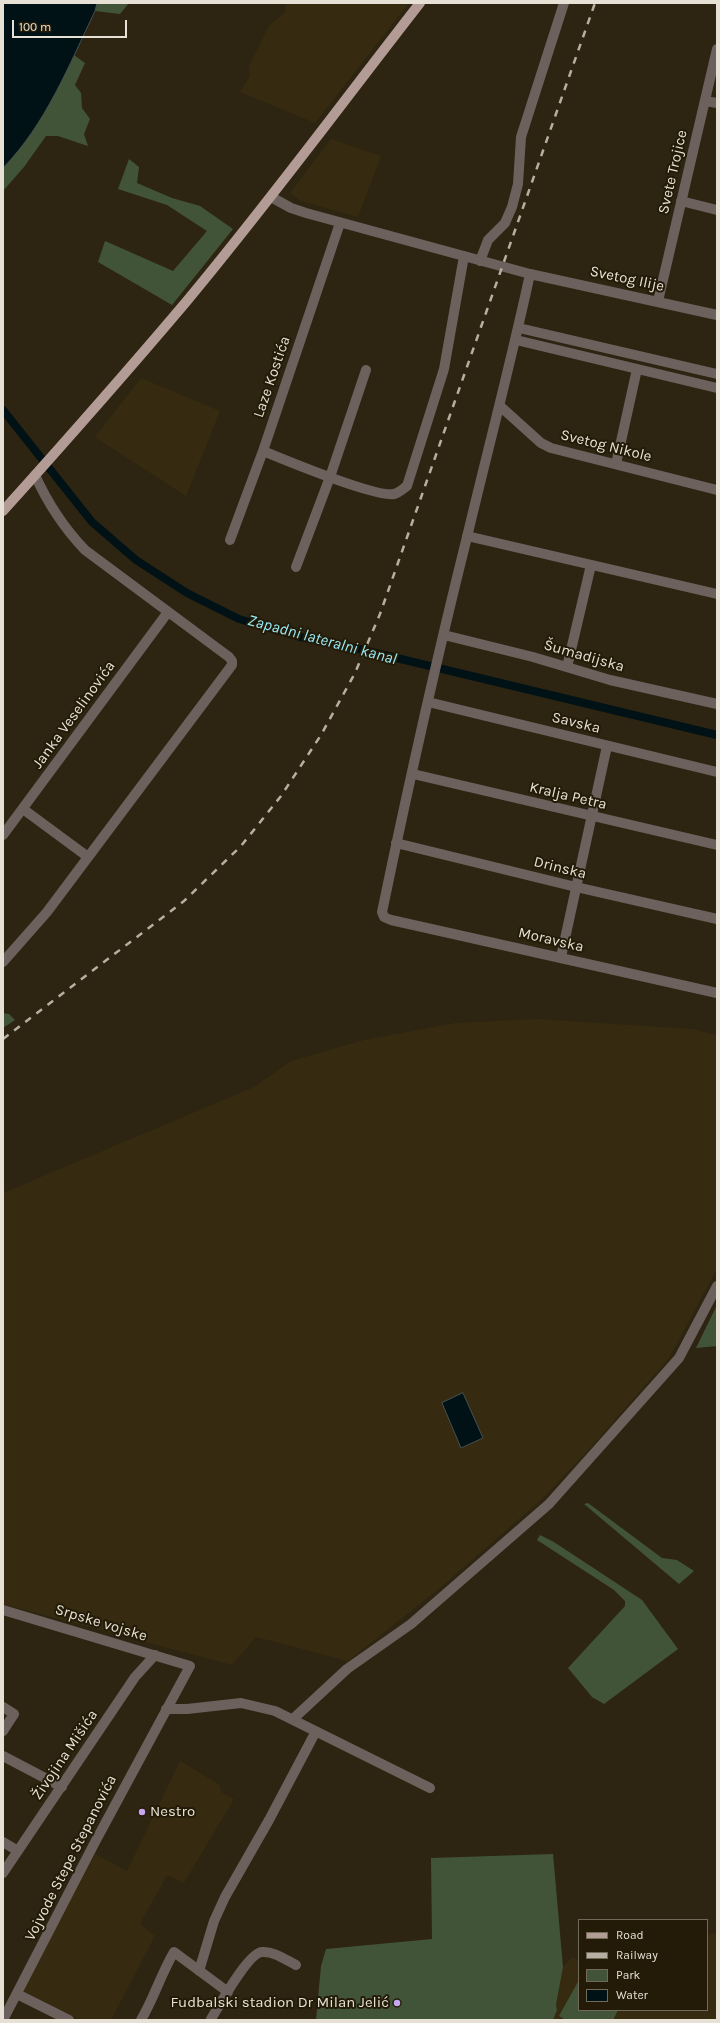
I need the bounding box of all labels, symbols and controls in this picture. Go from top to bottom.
scale bar [14,12,129,38]
text: 100 m [19,20,51,34]
street label: Svete Trojice [655,128,691,216]
street label: Svetog Ilije [588,262,666,296]
street label: Laze Kostića [250,334,294,420]
street label: Svetog Nikole [558,426,654,466]
water label: Zapadni lateralni kanal [245,611,399,669]
street label: Šumadijska [542,636,626,676]
street label: Janka Veselinovića [29,658,119,772]
street label: Savska [550,708,602,738]
street label: Kralja Petra [528,778,608,814]
street label: Drinska [532,853,588,883]
street label: Moravska [516,924,586,956]
street label: Srpske vojske [53,1600,149,1646]
street label: Živojina Mišića [28,1707,102,1803]
street label: Vojvode Stepe Stepanovića [21,1772,121,1944]
place label: Nestro [150,1803,195,1821]
marker: Nestro [137,1807,147,1817]
legend [578,1919,708,2011]
text: Road [616,1928,644,1942]
text: Railway [616,1948,658,1962]
text: Park [616,1968,640,1982]
text: Water [616,1988,648,2002]
place label: Fudbalski stadion Dr Milan Jelić [171,1994,389,2012]
marker: Fudbalski stadion Dr Milan Jelić [392,1998,402,2008]

